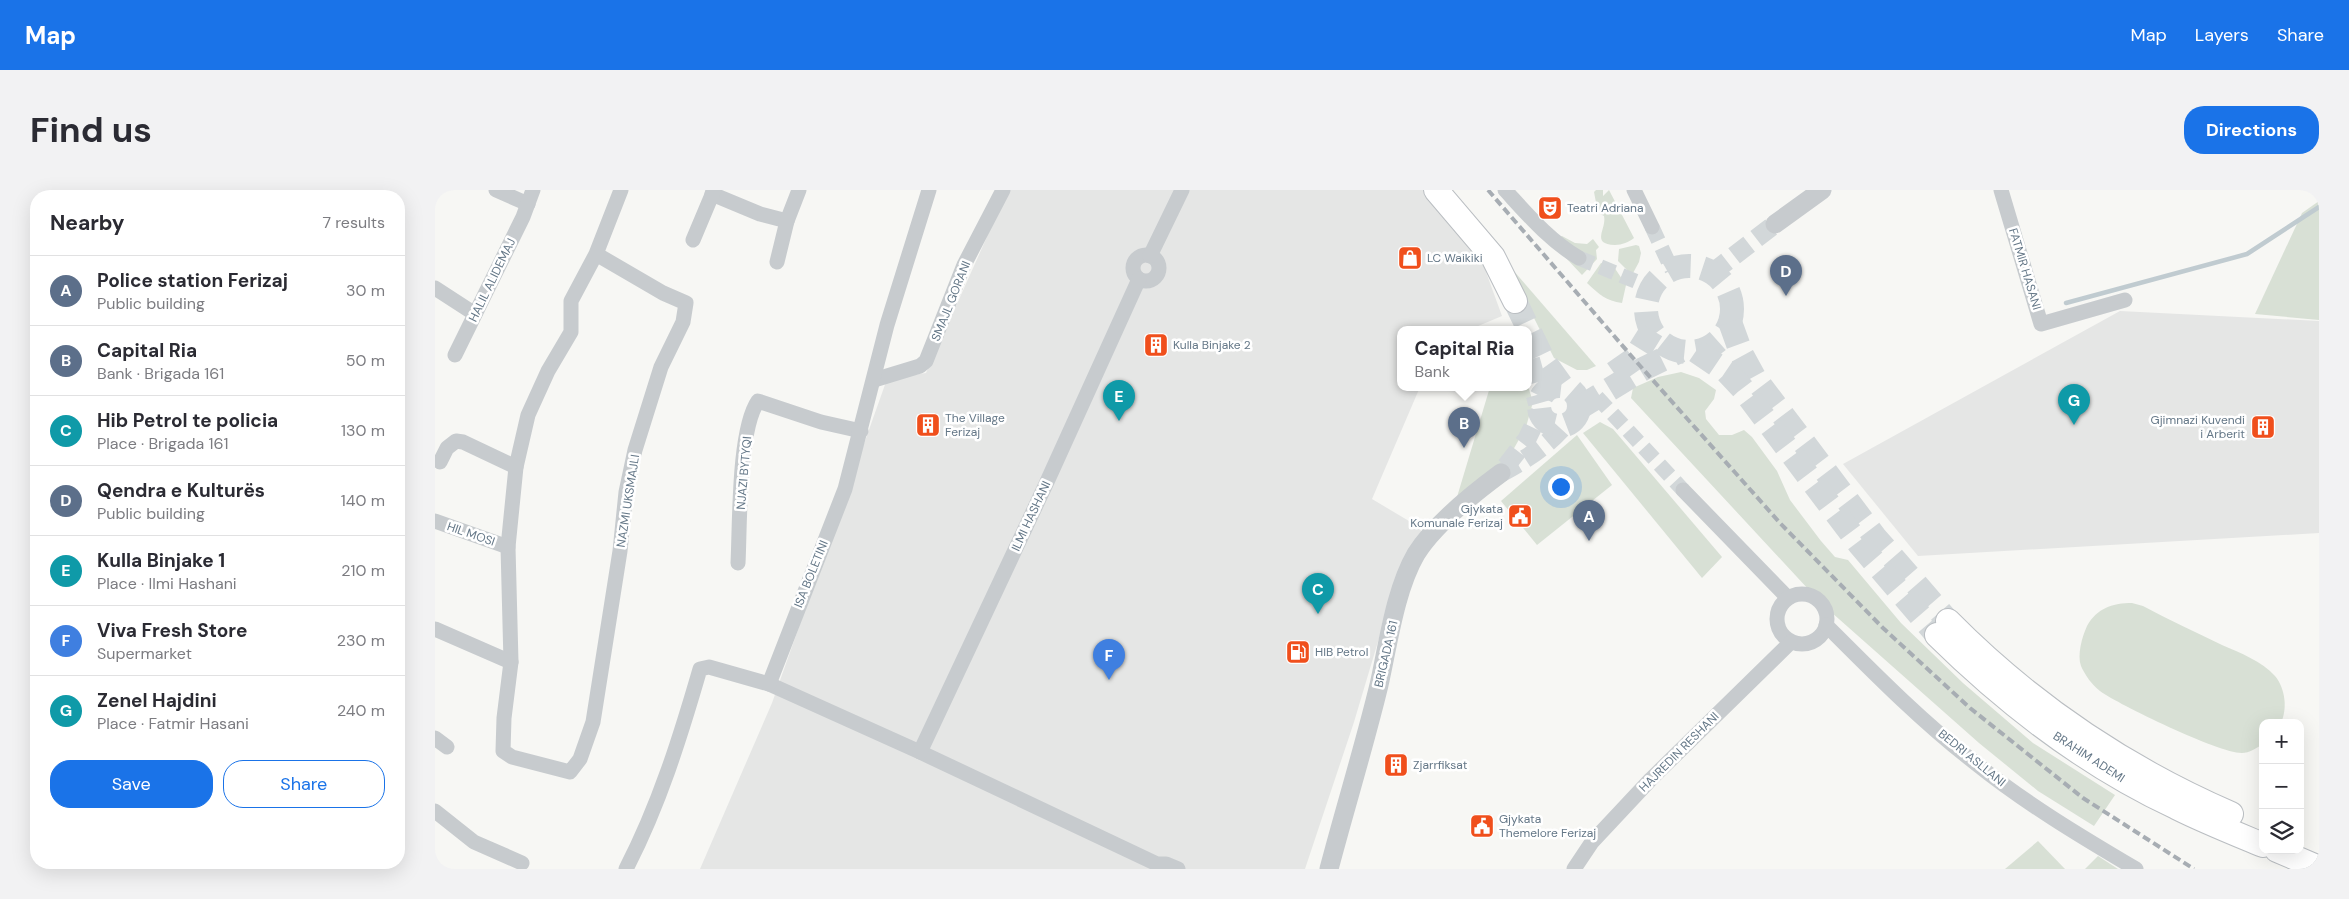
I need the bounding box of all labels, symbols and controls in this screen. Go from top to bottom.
text: Map [25,20,76,51]
text: Map [2131,23,2167,47]
text: Layers [2195,23,2249,47]
text: Share [2277,23,2324,47]
button: Directions [2184,106,2319,154]
text: Find us [30,107,152,153]
theatre icon: Teatri Adriana [1537,195,1563,221]
place label: Teatri Adriana [1567,200,1643,216]
text: Nearby [50,209,124,237]
text: 7 results [322,212,385,233]
street label: FATMIR HASANI [2005,226,2045,312]
street label: HALIL ALIDEMAJ [465,236,519,324]
shop icon: LC Waikiki [1397,245,1423,271]
place label: LC Waikiki [1427,250,1483,266]
pin: D [1770,255,1802,296]
street label: SMAJL GORANI [928,259,974,343]
text: Police station Ferizaj [97,268,288,293]
text: A [60,280,72,301]
text: 30 m [346,280,385,301]
text: Public building [97,293,205,314]
popup [1397,326,1532,391]
building icon: Kulla Binjake 2 [1143,332,1169,358]
text: Capital Ria [1414,336,1515,361]
place label: Kulla Binjake 2 [1173,337,1251,353]
text: Capital Ria [97,338,197,363]
text: B [61,350,71,371]
text: 50 m [346,350,385,371]
text: Bank [1414,361,1450,382]
text: Bank · Brigada 161 [97,363,224,384]
pin: E [1103,380,1135,421]
pin: G [2058,384,2090,425]
pin: B [1448,407,1480,448]
text: Hib Petrol te policia [97,408,278,433]
place label: The Village Ferizaj [945,410,1005,440]
building icon: The Village Ferizaj [915,412,941,438]
place label: Gjimnazi Kuvendi i Arberit [2151,412,2245,442]
building icon: Gjimnazi Kuvendi i Arberit [2250,414,2276,440]
text: C [60,420,72,441]
text: 130 m [341,420,385,441]
text: Place · Brigada 161 [97,433,229,454]
street label: NJAZI BYTYQI [733,436,755,510]
street label: NAZMI UKSMAJLI [613,453,643,549]
your location [1548,474,1574,500]
text: Qendra e Kulturës [97,478,265,503]
street label: ILMI HASHANI [1008,478,1054,554]
text: D [60,490,72,511]
text: 140 m [341,490,385,511]
pin: A [1573,500,1605,541]
place label: Gjykata Komunale Ferizaj [1410,501,1503,531]
text: Public building [97,503,205,524]
public building icon: Gjykata Komunale Ferizaj [1507,503,1533,529]
street label: HIL MOSI [445,518,497,550]
street label: ISA BOLETINI [790,538,832,610]
text: Kulla Binjake 1 [97,548,225,573]
text: E [61,560,71,581]
text: 210 m [341,560,385,581]
text: Place · Ilmi Hashani [97,573,237,594]
pin: C [1302,573,1334,614]
text: Viva Fresh Store [97,618,247,643]
street label: BRIGADA 161 [1371,619,1401,689]
text: F [62,630,70,651]
text: 230 m [337,630,385,651]
pin: F [1093,639,1125,680]
fuel station icon: HIB Petrol [1285,639,1311,665]
text: Supermarket [97,643,192,664]
place label: HIB Petrol [1315,644,1368,660]
text: Zenel Hajdini [97,688,217,713]
text: G [60,700,72,721]
text: 240 m [337,700,385,721]
street label: HAJREDIN RESHANI [1636,709,1722,795]
text: Place · Fatmir Hasani [97,713,249,734]
map controls [2259,719,2304,854]
button: + [2259,719,2304,764]
street label: BEDRI ASLLANI [1935,726,2009,790]
street label: BRAHIM ADEMI [2050,728,2128,786]
building icon: Zjarrfiksat [1383,752,1409,778]
place label: Zjarrfiksat [1413,757,1468,773]
button: Save [50,760,213,808]
button: Share [223,760,385,808]
button: − [2259,764,2304,809]
button: layers [2259,809,2304,854]
place label: Gjykata Themelore Ferizaj [1499,811,1596,841]
public building icon: Gjykata Themelore Ferizaj [1469,813,1495,839]

